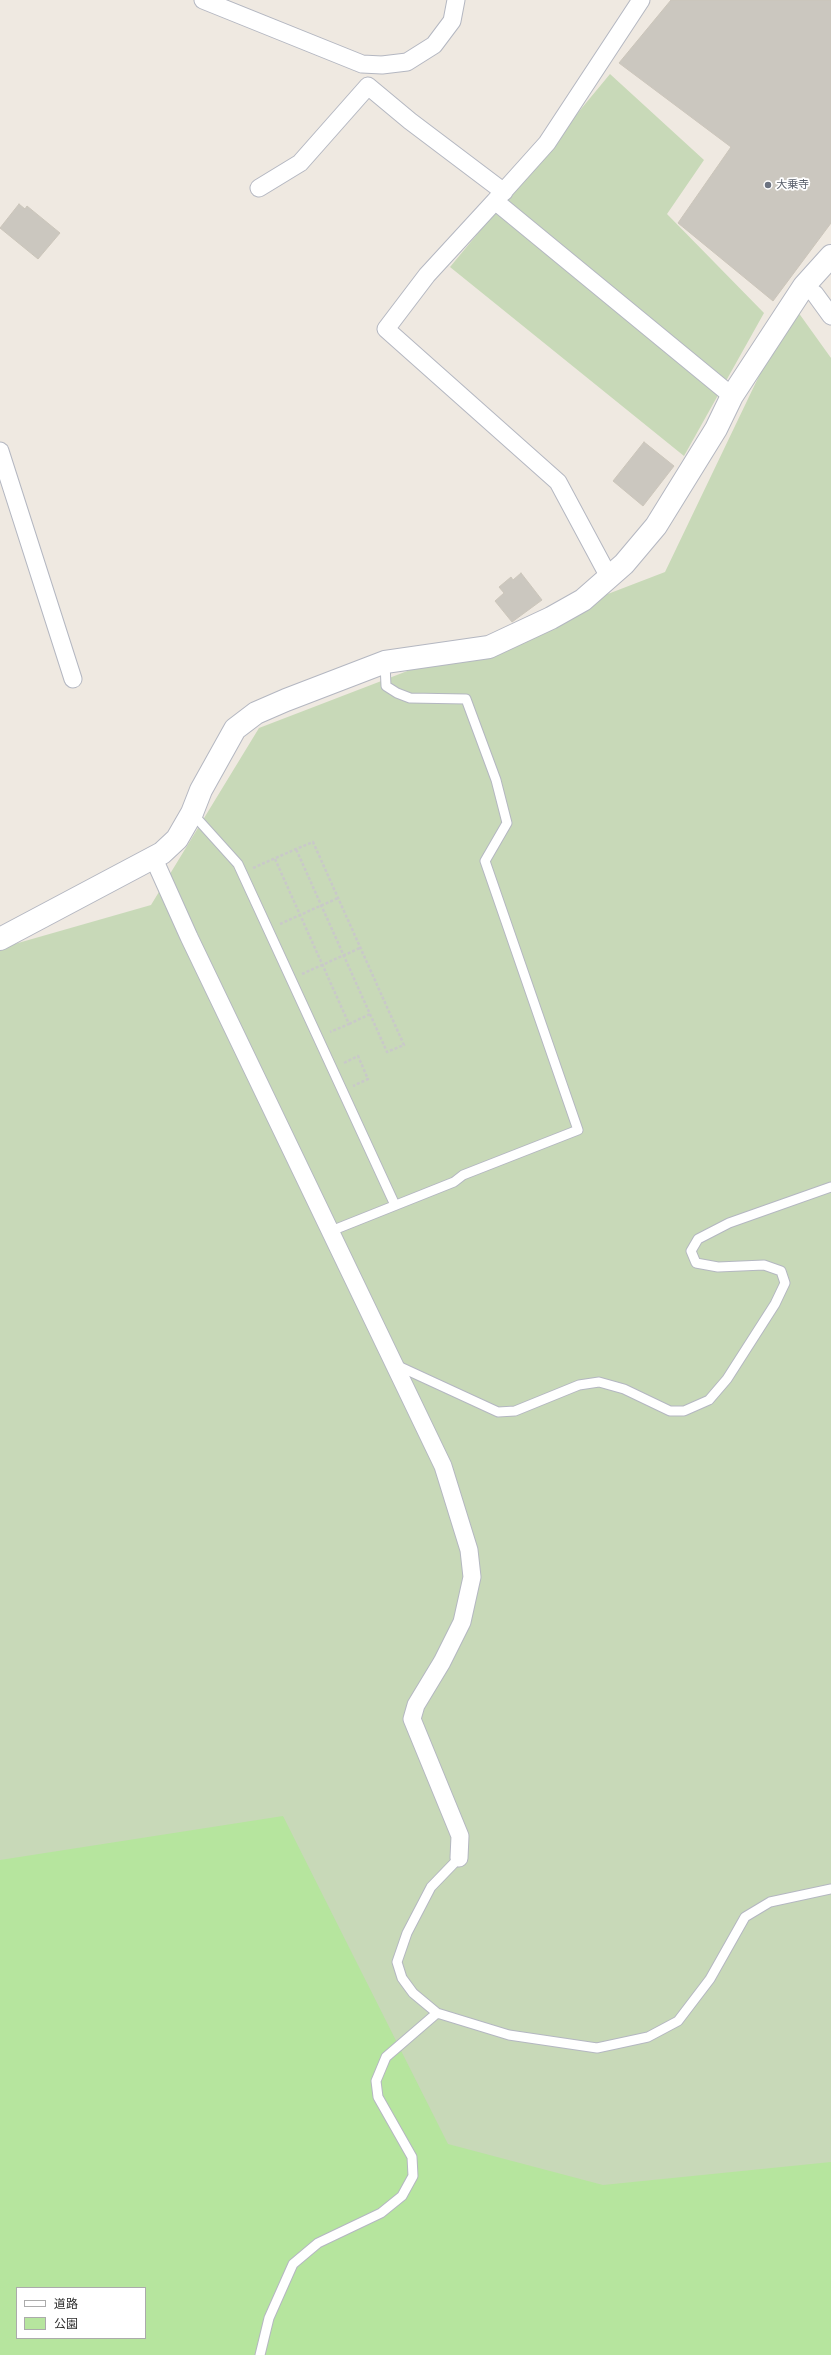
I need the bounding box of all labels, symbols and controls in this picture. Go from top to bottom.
place label: 大乗寺 [776,178,809,192]
marker: 大乗寺 [763,180,773,190]
legend [16,2287,146,2339]
text: 道路 [54,2296,78,2312]
text: 公園 [54,2316,78,2332]

